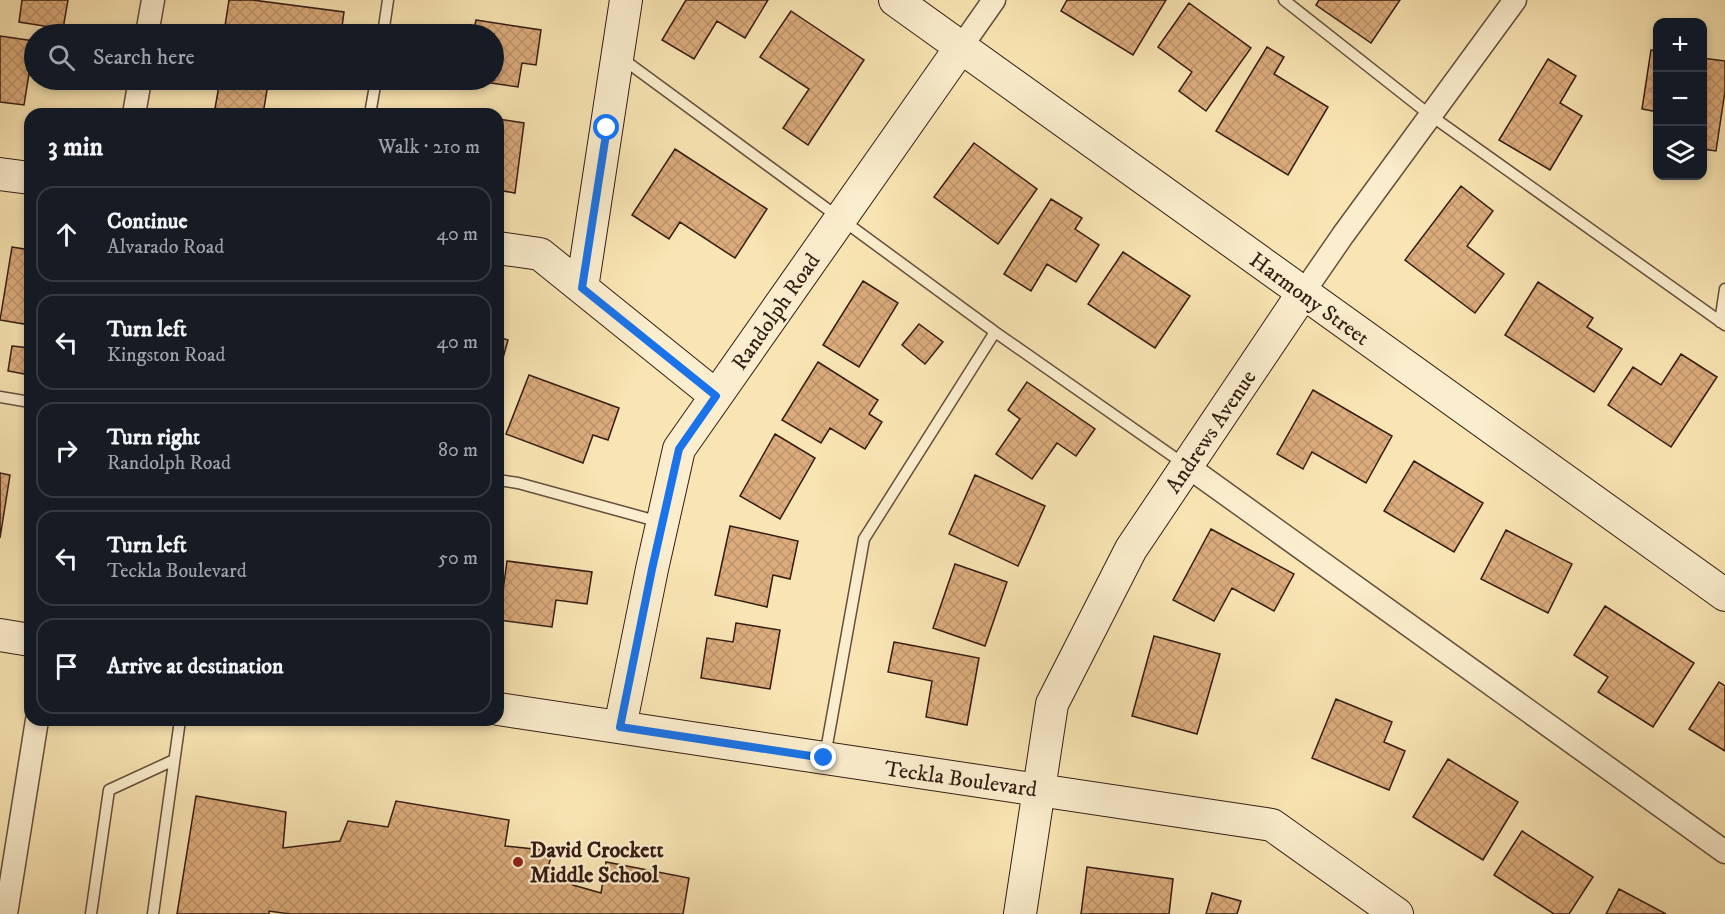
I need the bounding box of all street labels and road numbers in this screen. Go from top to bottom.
street label: Harmony Street [1244,247,1374,352]
street label: Randolph Road [726,248,826,375]
street label: Andrews Avenue [1160,365,1262,499]
street label: Teckla Boulevard [883,755,1039,804]

